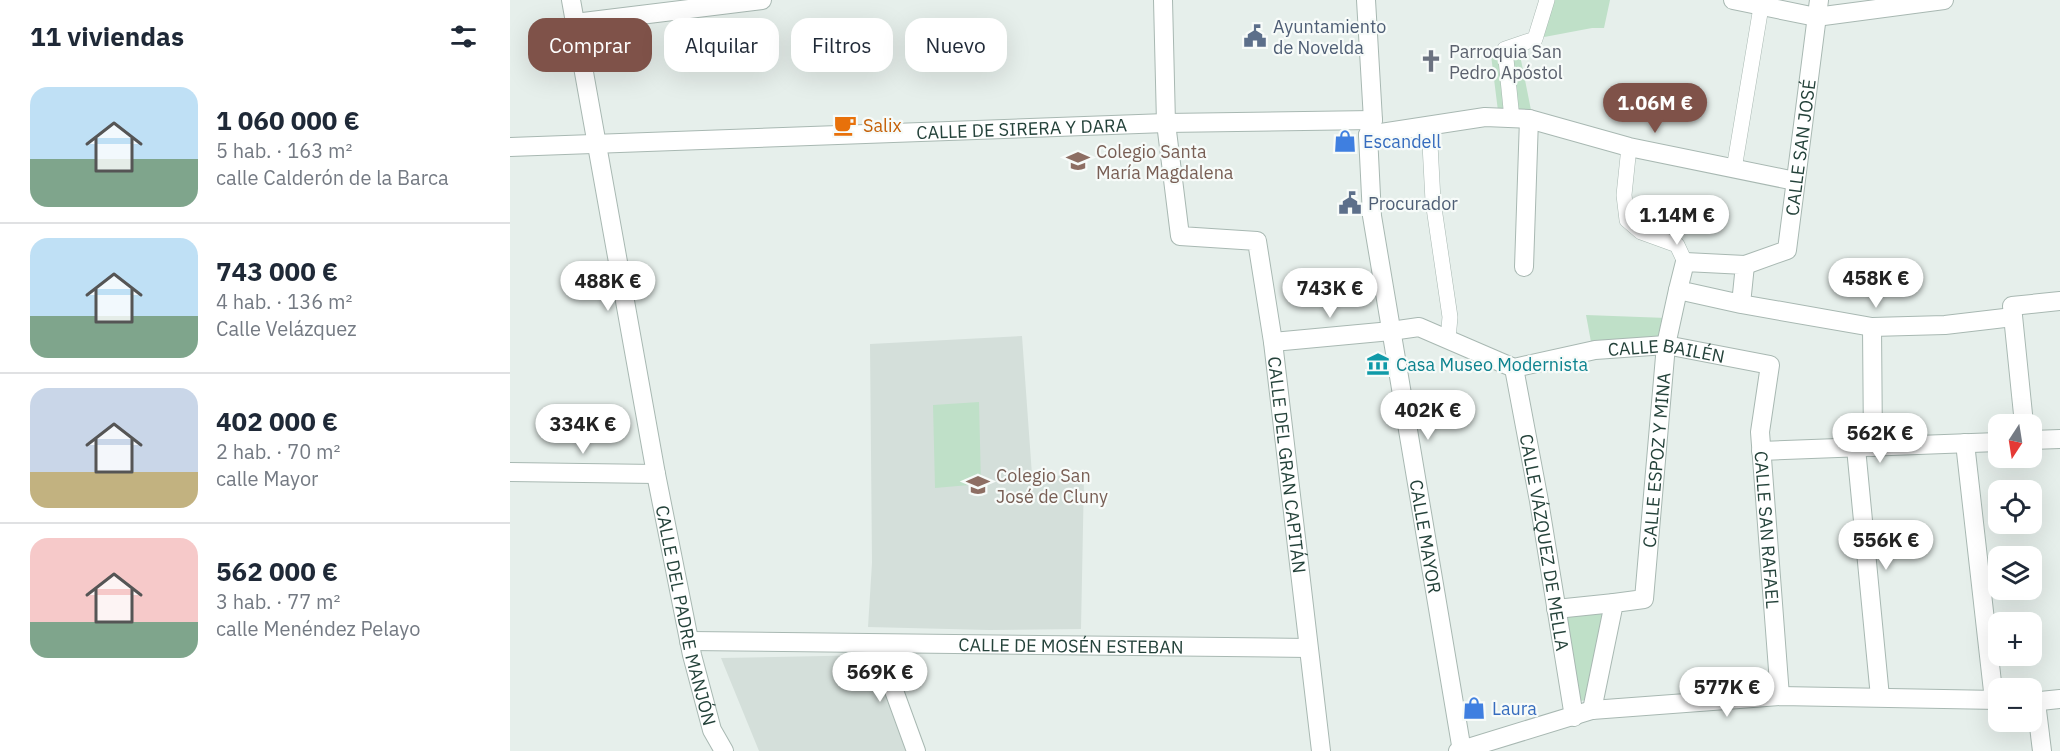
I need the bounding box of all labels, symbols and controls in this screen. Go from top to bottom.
place label: Ayuntamiento de Novelda [1273,15,1386,59]
chip: Comprar [528,18,652,72]
chip: Alquilar [664,18,779,72]
chip: Filtros [791,18,893,72]
chip: Nuevo [905,18,1007,72]
text: 11 viviendas [30,19,184,53]
icon: filters [447,20,480,53]
public building icon: Ayuntamiento de Novelda [1242,23,1268,49]
place label: Parroquia San Pedro Apóstol [1449,40,1563,84]
church icon: Parroquia San Pedro Apóstol [1418,48,1444,74]
street label: CALLE SAN JOSÉ [1780,78,1820,217]
pin: 1.06M € [1600,83,1710,134]
text: 1.06M € [1617,89,1693,116]
text: 1 060 000 € [216,103,360,137]
icon: home [78,111,150,183]
cafe icon: Salix [832,112,858,138]
street label: CALLE DE SIRERA Y DARA [916,113,1128,144]
place label: Salix [863,114,902,137]
shop icon: Escandell [1332,128,1358,154]
place label: Escandell [1363,130,1441,153]
text: 5 hab. · 163 m² [216,137,352,164]
place label: Colegio Santa María Magdalena [1096,140,1234,184]
school or university icon: Colegio Santa María Magdalena [1065,148,1091,174]
text: calle Calderón de la Barca [216,164,449,191]
public building icon: Procurador [1337,190,1363,216]
place label: Procurador [1368,192,1458,215]
pin: 1.14M € [1622,195,1732,246]
text: 1.14M € [1639,201,1715,228]
text: 743 000 € [216,254,338,288]
pin: 458K € [1827,258,1925,309]
pin: 488K € [559,261,657,312]
icon: home [78,262,150,334]
text: 458K € [1842,264,1910,291]
text: 488K € [574,267,642,294]
pin: 743K € [1281,268,1379,319]
text: 743K € [1296,274,1364,301]
text: 4 hab. · 136 m² [216,288,352,315]
text: Calle Velázquez [216,315,356,342]
street label: CALLE BAILÉN [1607,333,1727,368]
museum icon: Casa Museo Modernista [1365,351,1391,377]
place label: Casa Museo Modernista [1396,353,1589,376]
street label: CALLE DEL GRAN CAPITÁN [1263,355,1312,575]
street label: CALLE ESPOZ Y MINA [1637,371,1675,549]
pin: 402K € [1379,390,1477,441]
text: 402K € [1394,396,1462,423]
text: 402 000 € [216,404,338,438]
pin: 334K € [534,404,632,455]
text: 334K € [549,410,617,437]
icon: home [78,412,150,484]
pin: 562K € [1831,413,1929,464]
north arrow [1988,414,2042,468]
map controls [1988,414,2042,732]
text: 562K € [1846,419,1914,446]
street label: CALLE VÁZQUEZ DE MELLA [1515,432,1575,653]
text: 2 hab. · 70 m² [216,438,340,465]
street label: CALLE SAN RAFAEL [1750,450,1785,609]
place label: Colegio San José de Cluny [996,464,1108,508]
text: calle Mayor [216,465,318,492]
school or university icon: Colegio San José de Cluny [965,472,991,498]
street label: CALLE MAYOR [1405,478,1447,595]
button: locate [1988,480,2042,534]
street label: CALLE DEL PADRE MANJÓN [651,503,722,728]
pin: 556K € [1837,520,1935,571]
text: 556K € [1852,526,1920,553]
button: layers [1988,546,2042,600]
text: 562 000 € [216,554,338,588]
icon: home [78,562,150,634]
text: 3 hab. · 77 m² [216,588,340,615]
button: + [1988,612,2042,666]
text: calle Menéndez Pelayo [216,615,420,642]
street label: CALLE DE MOSÉN ESTEBAN [958,633,1184,658]
pin: 569K € [831,652,929,703]
text: 569K € [846,658,914,685]
pin: 577K € [1678,667,1776,718]
text: 577K € [1693,673,1761,700]
button: − [1988,678,2042,732]
shop icon: Laura [1461,695,1487,721]
place label: Laura [1492,697,1537,720]

